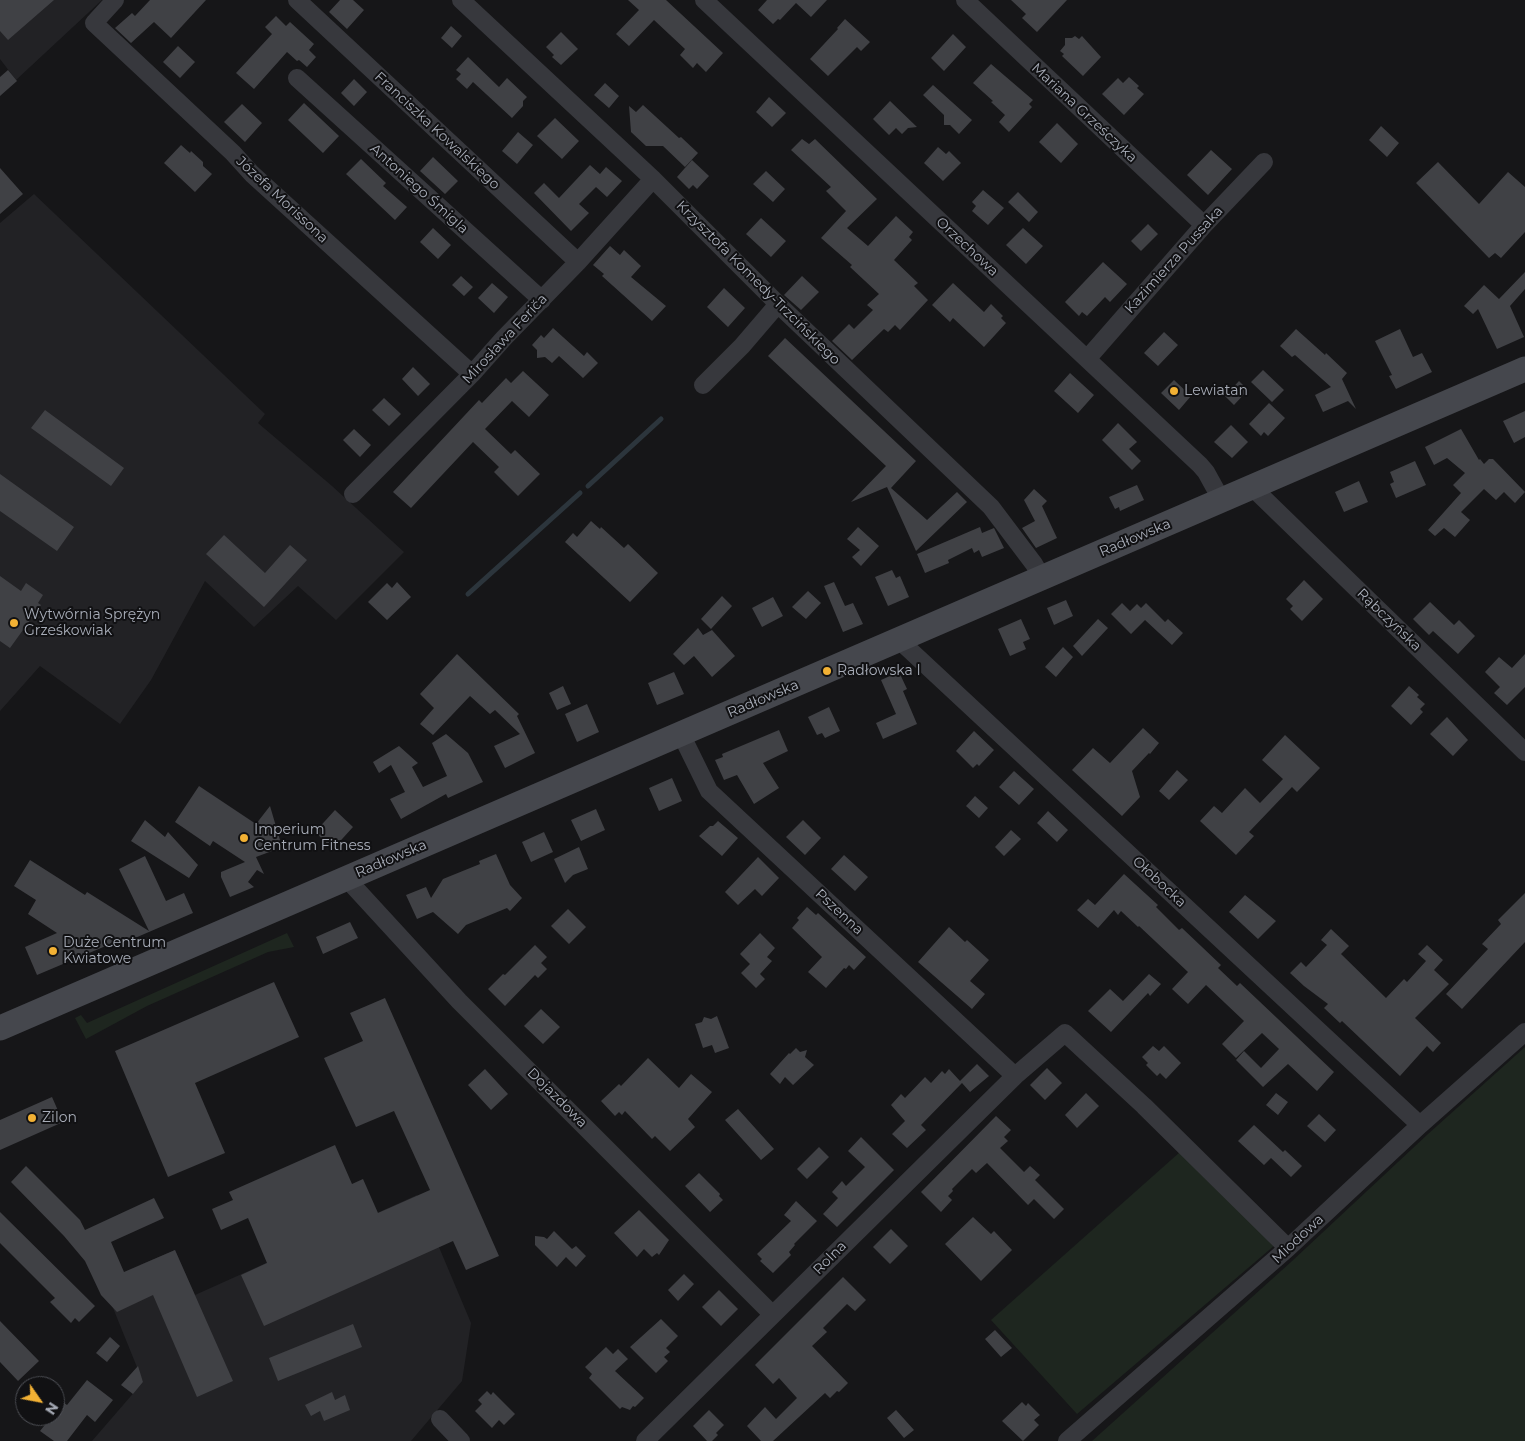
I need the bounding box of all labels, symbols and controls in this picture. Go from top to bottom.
street label: Mariana Grześczyka [1028,60,1140,166]
street label: Franciszka Kowalskiego [371,69,503,193]
street label: Antoniego Śmigla [366,141,472,237]
street label: Józefa Morissona [233,153,331,247]
street label: Krzysztofa Komedy-Trzcińskiego [672,197,844,369]
street label: Kazimierza Pussaka [1121,203,1227,317]
street label: Orzechowa [932,214,1002,280]
street label: Mirosława Feriča [459,291,551,387]
place label: Lewiatan [1184,383,1248,399]
marker: Lewiatan [1168,385,1180,397]
street label: Radłowska [1097,515,1173,561]
street label: Rąbczyńska [1353,585,1425,655]
place label: Wytwórnia Sprężyn Grześkowiak [24,607,160,640]
marker: Wytwórnia Sprężyn Grześkowiak [8,617,20,629]
place label: Radłowska I [837,663,921,679]
marker: Radłowska I [821,665,833,677]
street label: Radłowska [725,676,801,722]
place label: Imperium Centrum Fitness [254,822,371,854]
marker: Imperium Centrum Fitness [238,832,250,844]
street label: Radłowska [353,836,429,882]
street label: Ołobocka [1129,853,1189,911]
street label: Pszenna [811,886,867,938]
place label: Duże Centrum Kwiatowe [63,935,166,968]
marker: Duże Centrum Kwiatowe [47,945,59,957]
street label: Dojazdowa [524,1065,590,1131]
place label: Zilon [42,1110,77,1126]
marker: Zilon [26,1112,38,1124]
street label: Miodowa [1269,1211,1327,1267]
street label: Rolna [810,1238,850,1278]
north arrow [15,1376,65,1426]
text: N [41,1399,62,1418]

